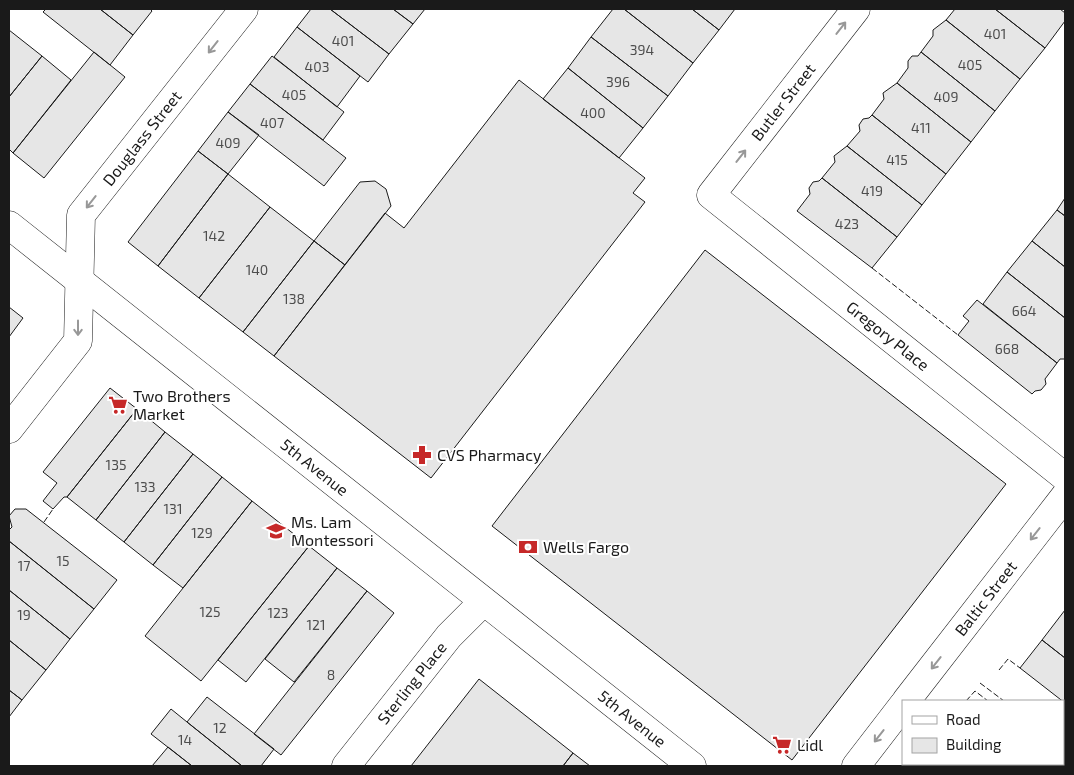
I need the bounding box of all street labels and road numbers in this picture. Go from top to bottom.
street label: Butler Street [747,59,819,144]
street label: Douglass Street [98,86,185,189]
street label: Gregory Place [843,297,933,374]
street label: 5th Avenue [277,434,353,499]
street label: Baltic Street [950,557,1020,639]
street label: Sterling Place [373,638,450,728]
street label: 5th Avenue [595,686,670,751]

